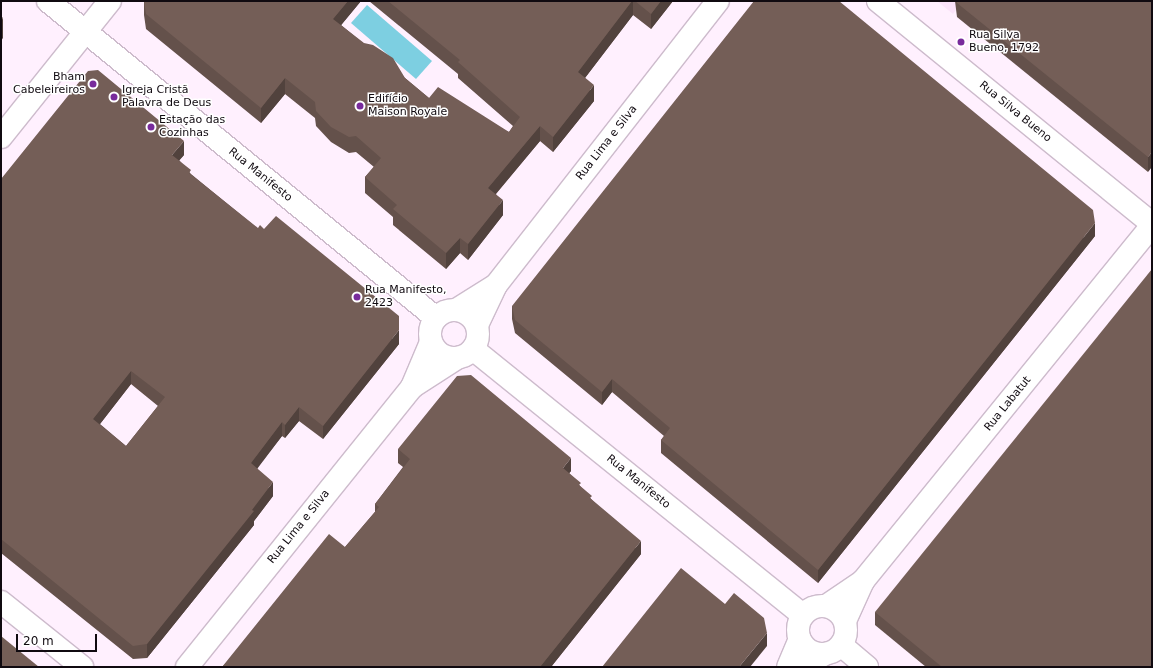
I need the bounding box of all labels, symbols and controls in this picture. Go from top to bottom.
place label: Rua Silva Bueno, 1792 [969,29,1039,55]
marker: Rua Silva Bueno, 1792 [956,37,966,47]
place label: Bham Cabeleireiros [13,71,85,97]
marker: Bham Cabeleireiros [88,79,98,89]
street label: Rua Silva Bueno [976,79,1054,145]
place label: Igreja Cristã Palavra de Deus [122,84,211,110]
marker: Igreja Cristã Palavra de Deus [109,92,119,102]
place label: Edifício Maison Royale [368,93,447,119]
marker: Edifício Maison Royale [355,101,365,111]
street label: Rua Lima e Silva [574,103,640,183]
place label: Estação das Cozinhas [159,114,225,140]
marker: Estação das Cozinhas [146,122,156,132]
street label: Rua Manifesto [226,145,294,205]
place label: Rua Manifesto, 2423 [365,284,447,310]
marker: Rua Manifesto, 2423 [352,292,362,302]
street label: Rua Labatut [982,374,1034,434]
street label: Rua Manifesto [604,452,672,512]
street label: Rua Lima e Silva [265,487,333,567]
scale bar [18,626,99,652]
text: 20 m [23,634,54,648]

